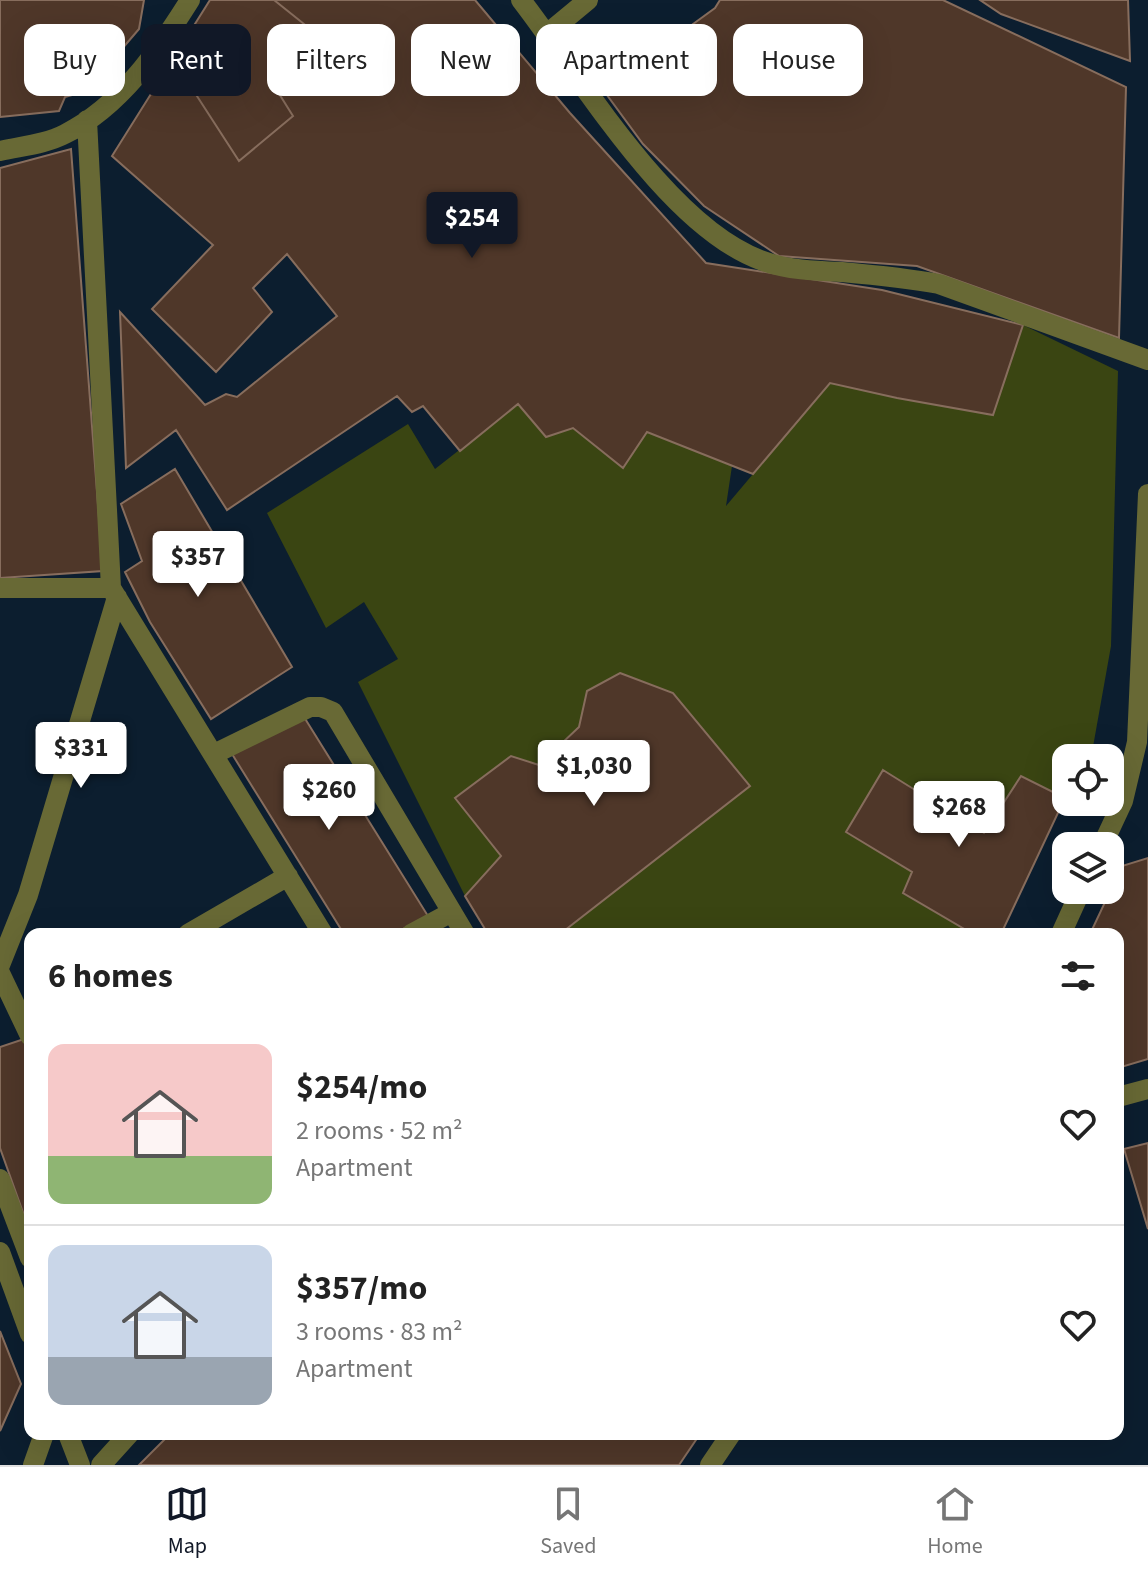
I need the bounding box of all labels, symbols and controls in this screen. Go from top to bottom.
chip: Buy [24,24,125,96]
chip: Rent [141,24,251,96]
chip: Filters [267,24,395,96]
chip: New [411,24,520,96]
chip: Apartment [536,24,717,96]
chip: House [733,24,863,96]
pin: $254 [425,192,519,260]
text: $254 [445,199,499,236]
pin: $357 [151,531,245,599]
text: $357 [171,538,225,575]
pin: $331 [34,722,128,790]
text: $331 [54,729,108,766]
pin: $1,030 [529,740,659,808]
map controls [1052,744,1124,904]
button: locate [1052,744,1124,816]
text: $1,030 [556,747,632,784]
pin: $260 [282,764,376,832]
text: $260 [302,771,356,808]
pin: $268 [912,781,1006,849]
text: $268 [932,788,986,825]
button: layers [1052,832,1124,904]
text: 6 homes [48,952,173,1001]
icon: filters [1056,954,1100,998]
text: $254/mo [296,1063,427,1112]
icon: home [112,1076,208,1172]
icon: heart [1056,1102,1100,1146]
text: 2 rooms · 52 m² [296,1112,463,1149]
text: Apartment [296,1149,413,1186]
text: $357/mo [296,1264,427,1313]
icon: home [112,1277,208,1373]
icon: heart [1056,1303,1100,1347]
text: 3 rooms · 83 m² [296,1313,463,1350]
text: Apartment [296,1350,413,1387]
tab: Map [165,1482,209,1562]
tab: Saved [540,1482,596,1562]
tab: Home [927,1482,983,1562]

